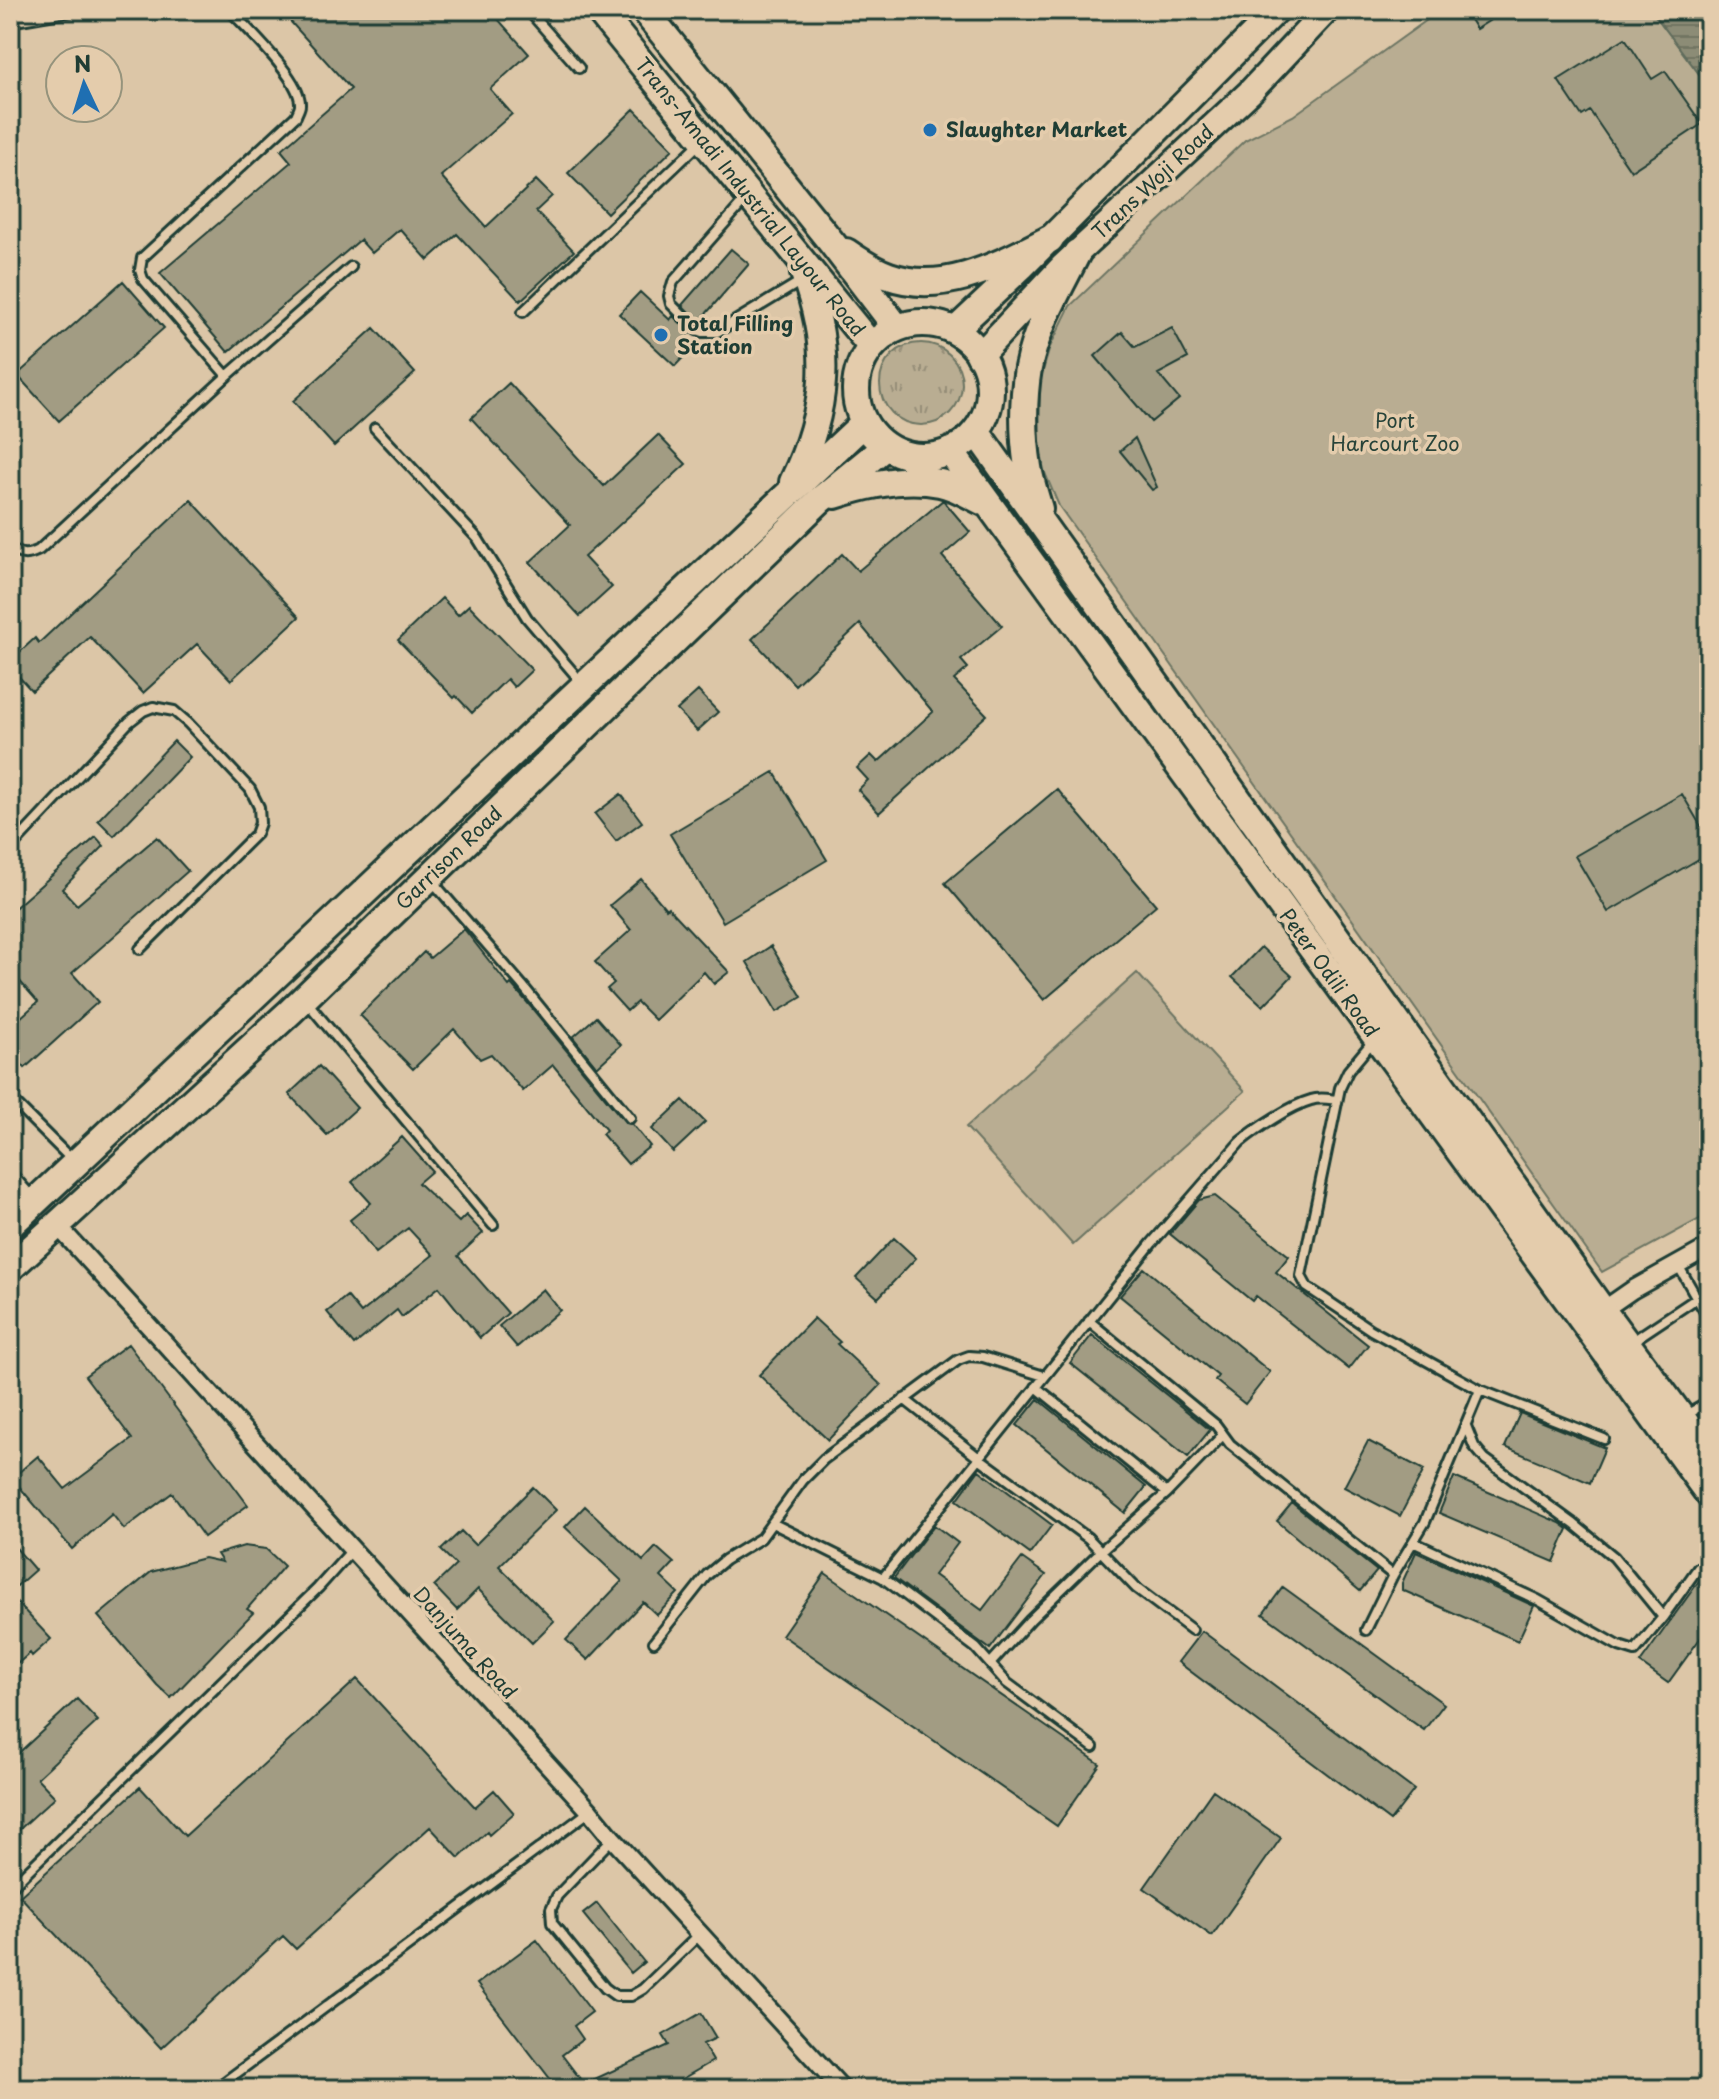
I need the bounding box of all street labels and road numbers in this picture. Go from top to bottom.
street label: Trans-Amadi Industrial Layour Road [629,50,873,342]
street label: Trans Woji Road [1085,117,1220,246]
street label: Garrison Road [388,798,509,916]
street label: Peter Odili Road [1273,902,1387,1043]
street label: Danjuma Road [407,1579,525,1705]

